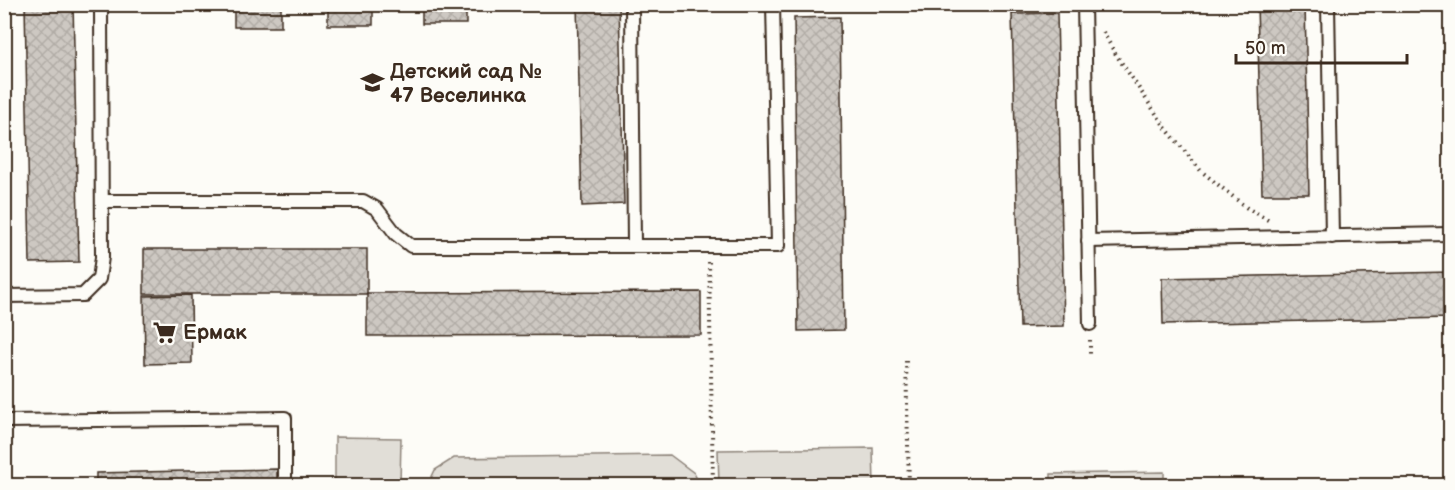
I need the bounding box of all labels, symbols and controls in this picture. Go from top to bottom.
scale bar [1236,27,1407,65]
text: 50 m [1245,38,1286,59]
place label: Детский сад № 47 Веселинка [390,59,542,108]
school or university icon: Детский сад № 47 Веселинка [359,70,385,96]
supermarket icon: Ермак [152,319,178,345]
place label: Ермак [183,320,247,345]

